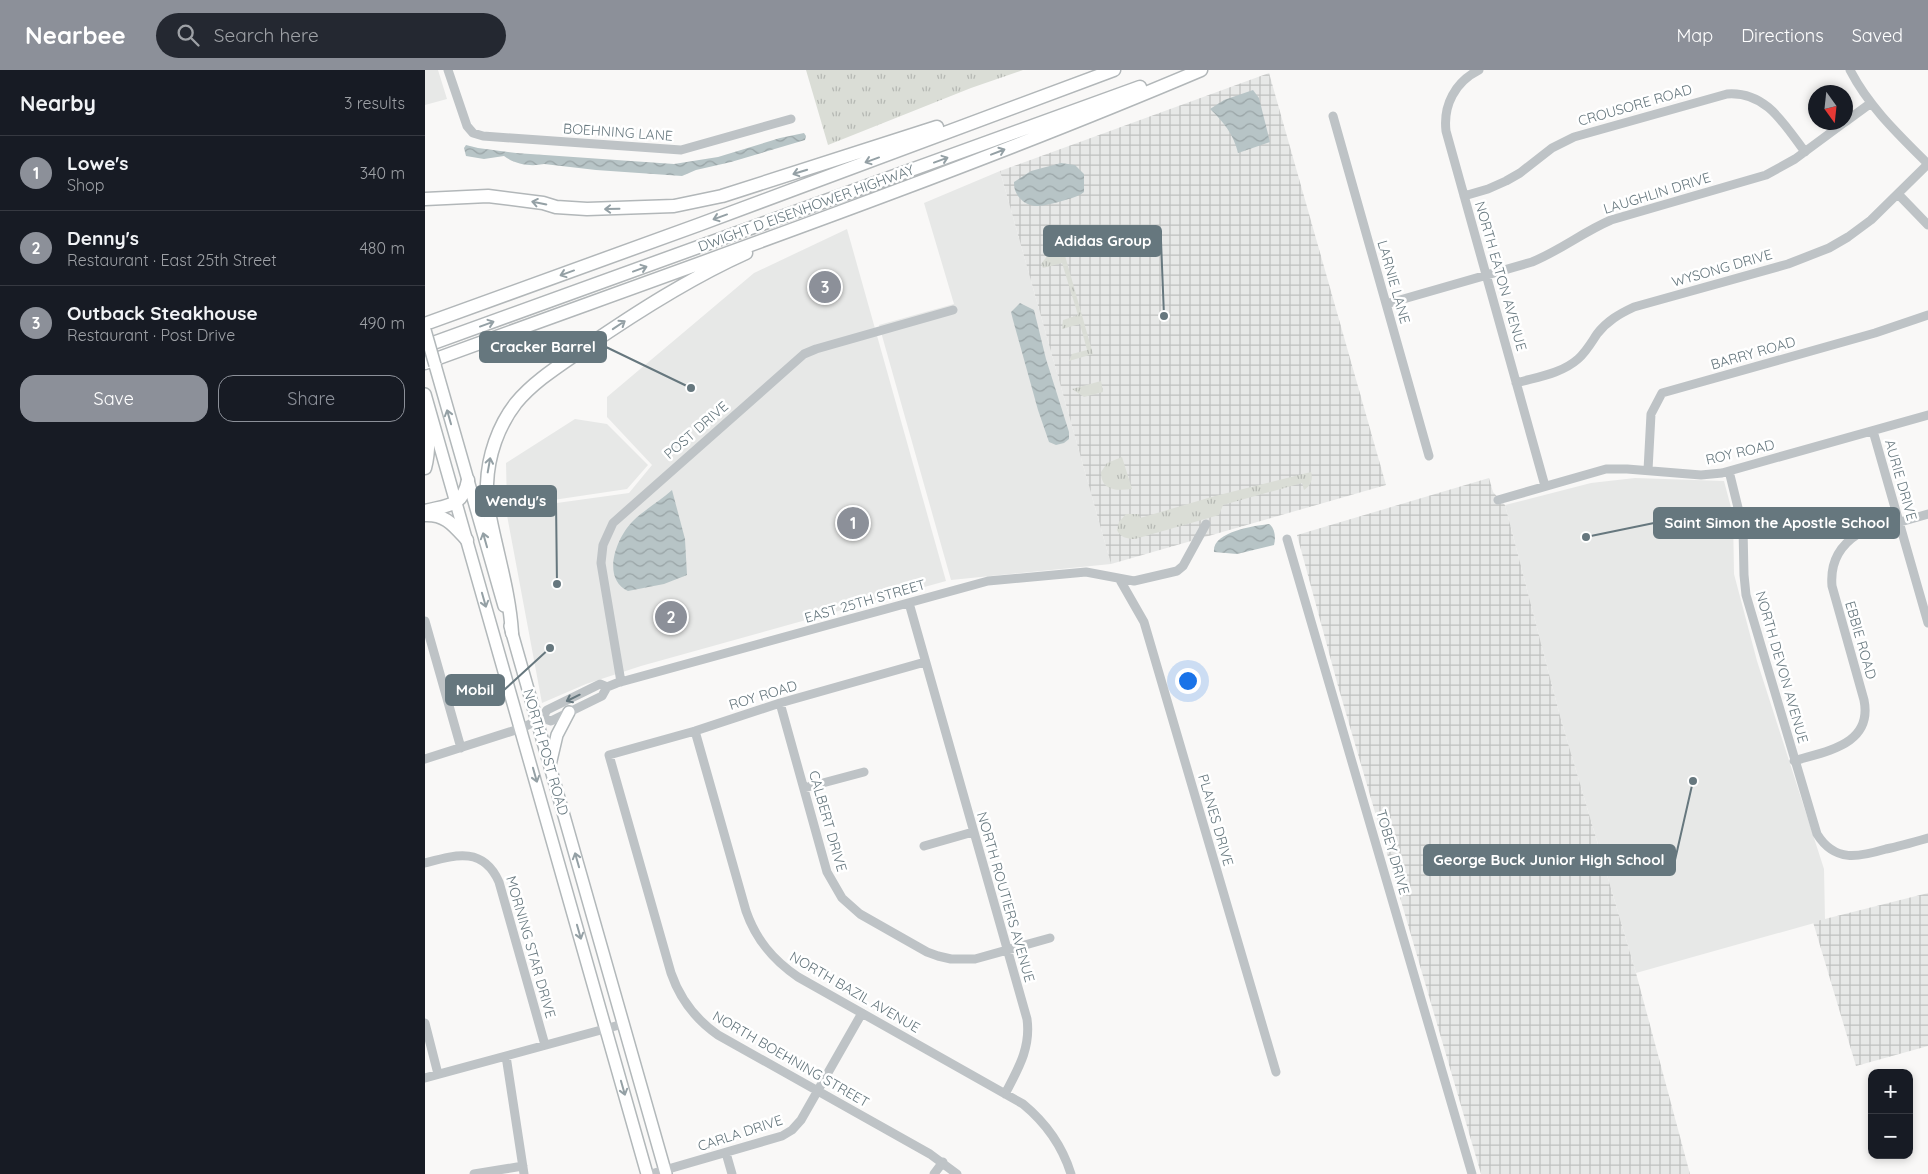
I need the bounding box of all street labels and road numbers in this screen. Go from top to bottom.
street label: CROUSORE ROAD [1576,80,1694,130]
street label: BOEHNING LANE [563,119,674,145]
street label: DWIGHT D EISENHOWER HIGHWAY [695,160,917,256]
street label: LAUGHLIN DRIVE [1601,168,1713,218]
street label: NORTH EATON AVENUE [1471,199,1531,353]
street label: LARNIE LANE [1373,238,1415,326]
street label: WYSONG DRIVE [1670,245,1774,291]
street label: BARRY ROAD [1709,332,1797,374]
street label: POST DRIVE [660,397,732,463]
street label: ROY ROAD [1704,435,1776,469]
street label: AURIE DRIVE [1881,437,1921,523]
street label: EAST 25TH STREET [802,575,928,627]
street label: NORTH DEVON AVENUE [1752,589,1812,745]
street label: EBBIE ROAD [1841,599,1881,681]
street label: ROY ROAD [727,676,799,714]
street label: NORTH POST ROAD [519,687,573,817]
street label: CALBERT DRIVE [805,768,851,874]
street label: PLANES DRIVE [1194,772,1238,868]
street label: TOBEY DRIVE [1372,807,1414,897]
street label: NORTH ROUTIERS AVENUE [973,810,1039,984]
street label: MORNING STAR DRIVE [502,874,560,1020]
street label: NORTH BAZIL AVENUE [787,947,923,1037]
street label: NORTH BOEHNING STREET [709,1007,873,1111]
street label: CARLA DRIVE [695,1111,785,1155]

